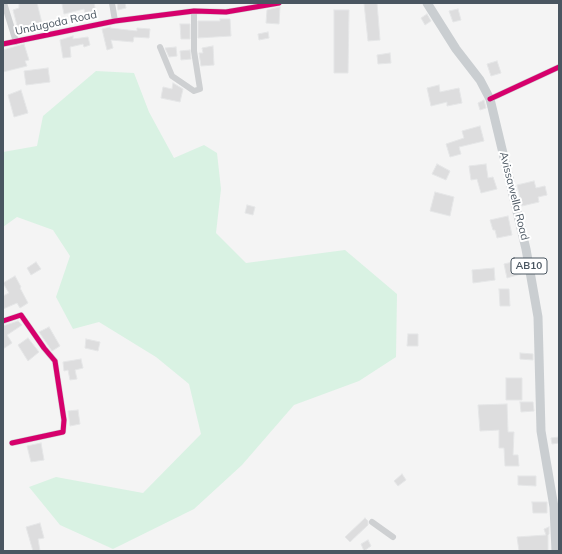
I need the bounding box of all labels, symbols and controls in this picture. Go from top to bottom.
street label: Undugoda Road [14,8,98,38]
street label: Avissawella Road [497,150,531,242]
road number: AB10 [511,258,547,274]

